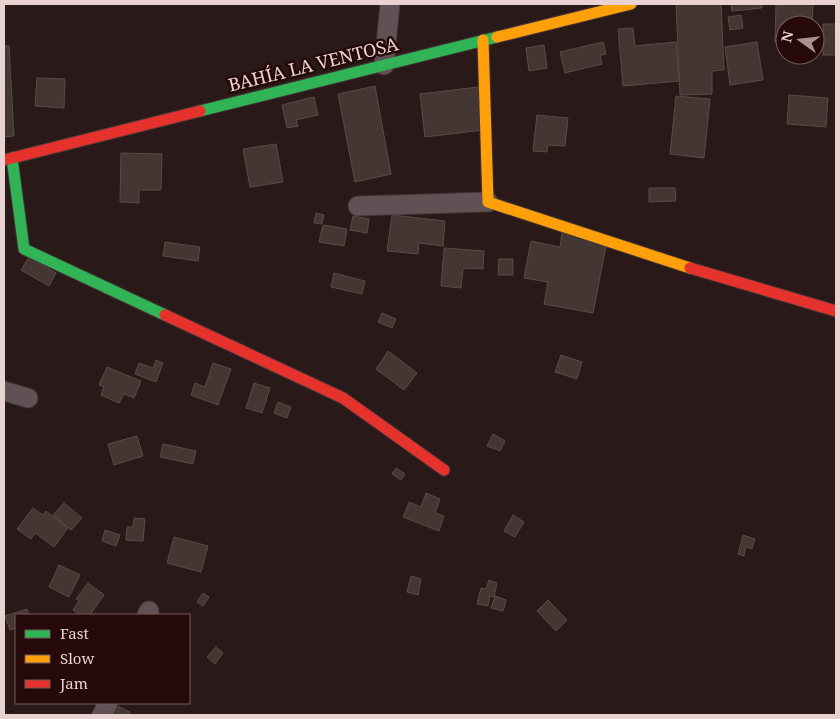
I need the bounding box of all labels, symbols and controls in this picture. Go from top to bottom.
north arrow [775,15,825,65]
text: N [776,29,798,44]
street label: BAHÍA LA VENTOSA [226,31,401,97]
legend [15,614,190,704]
text: Fast [60,623,89,643]
text: Slow [60,648,94,668]
text: Jam [59,673,88,693]

